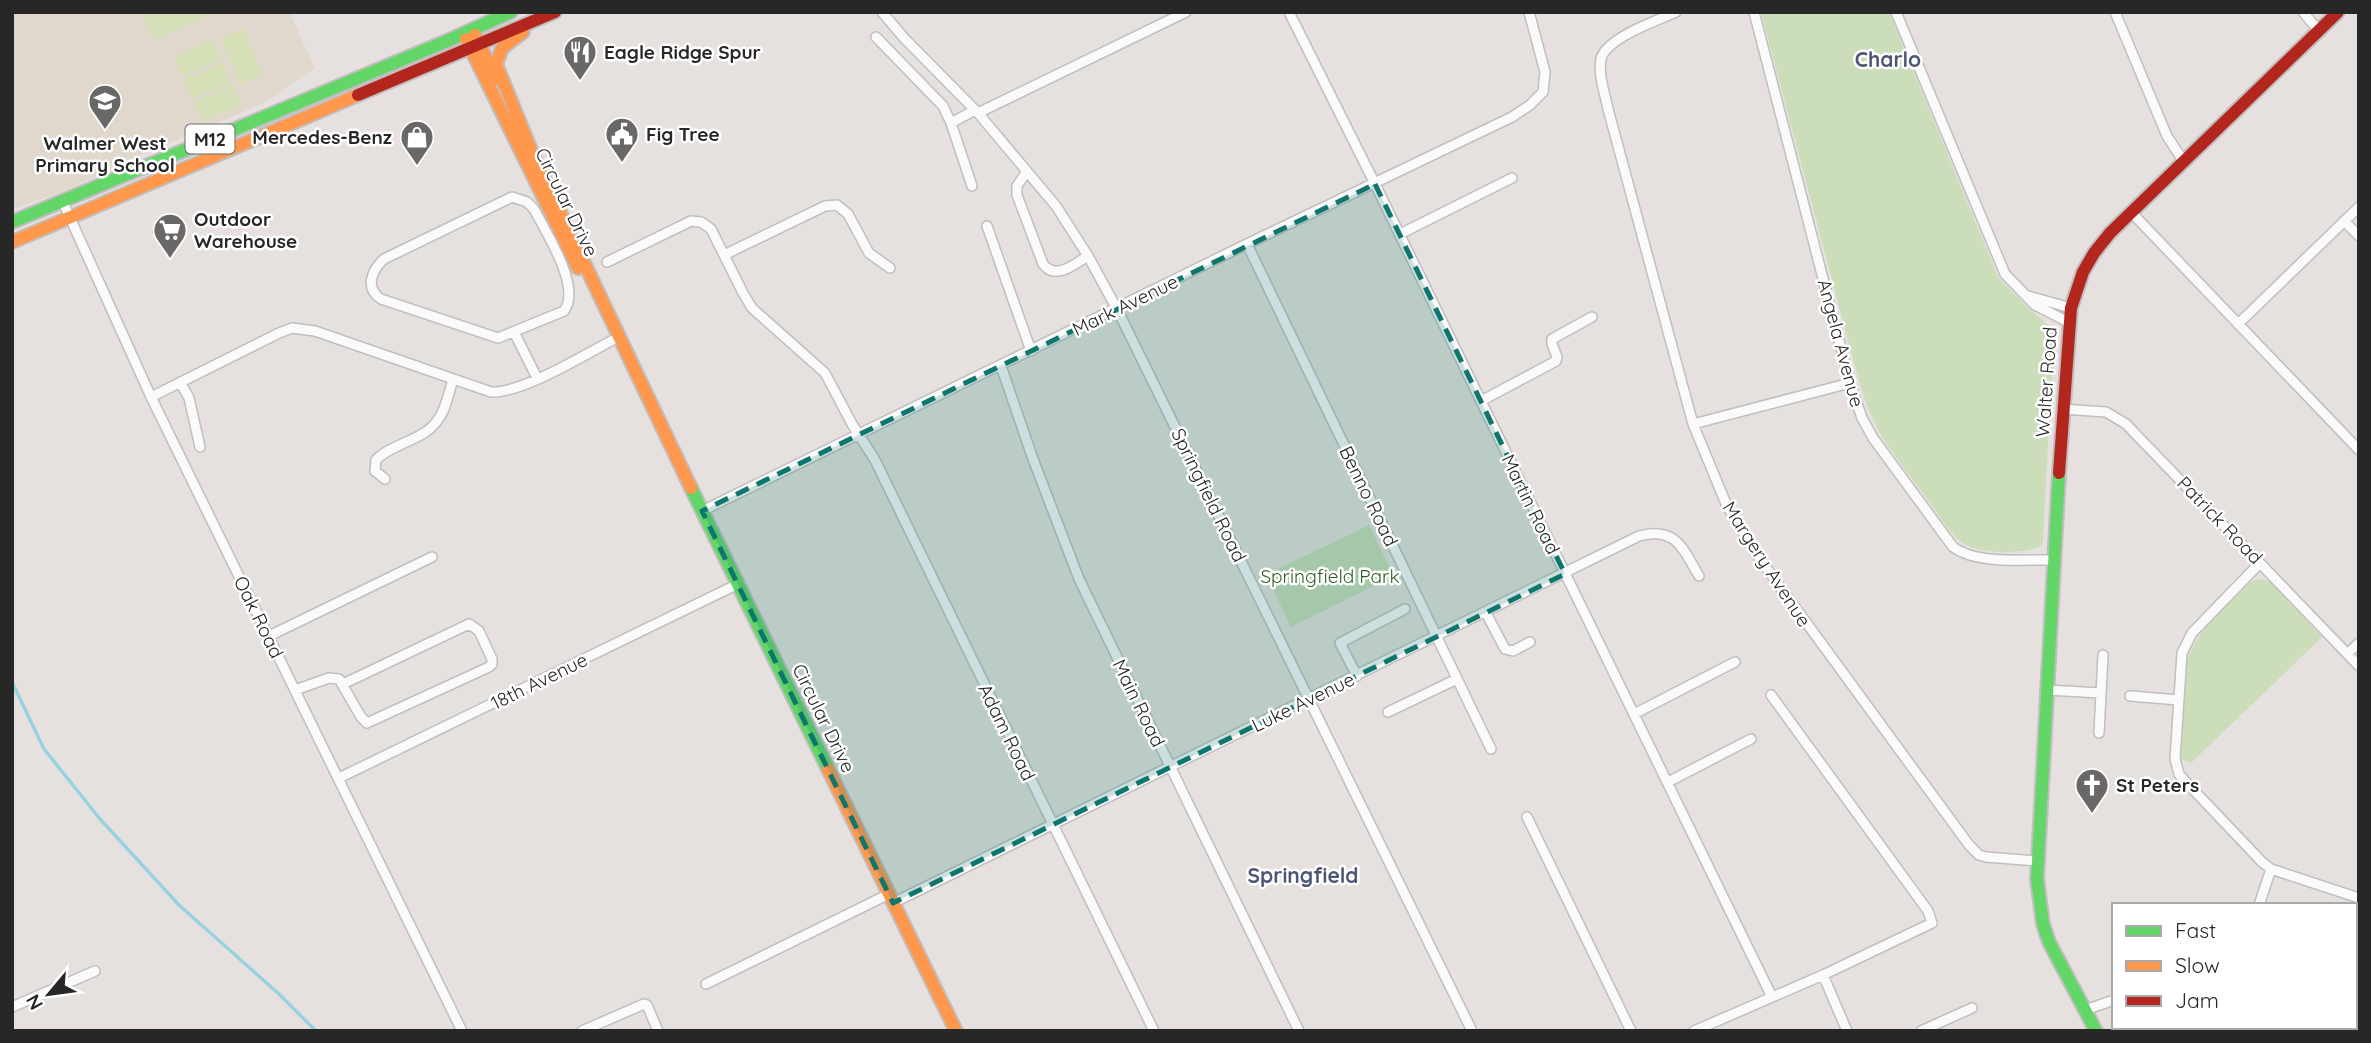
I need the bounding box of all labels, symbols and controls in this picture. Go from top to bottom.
restaurant icon: Eagle Ridge Spur [561,33,599,82]
place label: Eagle Ridge Spur [604,40,761,64]
district label: Charlo [1855,46,1921,72]
school or university icon: Walmer West Primary School [86,82,124,131]
public building icon: Fig Tree [603,115,641,164]
shop icon: Mercedes-Benz [398,118,436,167]
place label: Fig Tree [646,122,720,146]
road number: M12 [186,124,234,154]
place label: Mercedes-Benz [252,125,392,149]
place label: Walmer West Primary School [35,131,175,177]
street label: Circular Drive [530,144,604,260]
place label: Outdoor Warehouse [194,207,297,253]
supermarket icon: Outdoor Warehouse [151,211,189,260]
street label: Mark Avenue [1068,269,1182,341]
street label: Angela Avenue [1812,276,1870,410]
street label: Walter Road [2030,326,2062,438]
street label: Springfield Road [1166,424,1252,566]
street label: Benno Road [1334,442,1404,550]
street label: Martin Road [1496,450,1566,558]
street label: Patrick Road [2172,471,2268,569]
street label: Margery Avenue [1718,497,1816,631]
park label: Springfield Park [1260,564,1400,588]
street label: Oak Road [229,572,289,662]
street label: 18th Avenue [487,647,591,715]
street label: Main Road [1107,655,1171,751]
street label: Circular Drive [787,660,861,776]
street label: Luke Avenue [1248,667,1358,737]
street label: Adam Road [973,680,1041,784]
church icon: St Peters [2073,766,2111,815]
place label: St Peters [2116,773,2199,797]
district label: Springfield [1248,862,1358,888]
legend [2112,903,2357,1029]
text: Fast [2175,917,2216,943]
text: Slow [2175,952,2220,978]
north arrow [14,959,84,1029]
text: Jam [2175,987,2219,1013]
text: N [20,990,48,1014]

